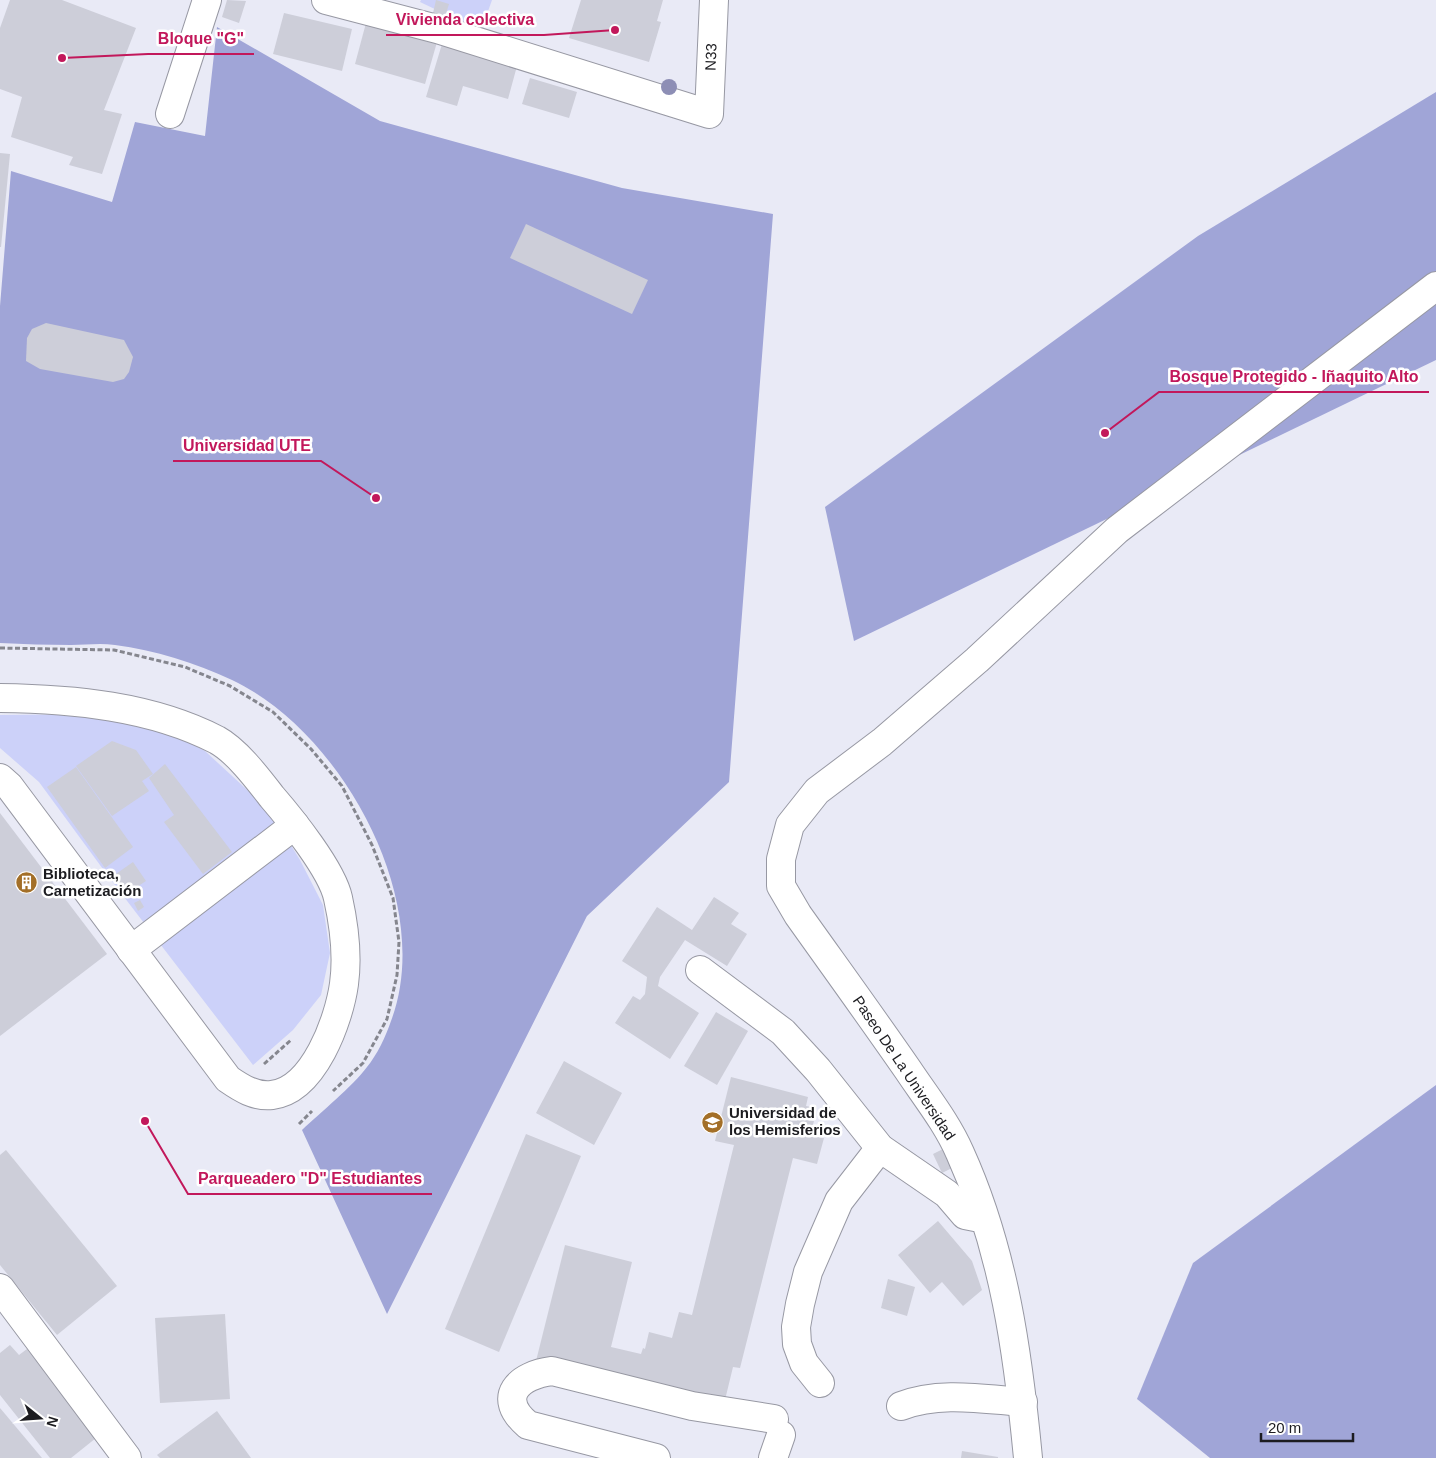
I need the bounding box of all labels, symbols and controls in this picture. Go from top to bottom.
callout: Vivienda colectiva [386,4,544,35]
text: Vivienda colectiva [396,11,534,28]
callout: Bloque "G" [148,23,254,54]
text: Bloque "G" [158,30,244,47]
street label: N33 [702,43,719,71]
callout: Bosque Protegido - Iñaquito Alto [1159,361,1429,392]
text: Bosque Protegido - Iñaquito Alto [1169,368,1419,385]
callout: Universidad UTE [173,430,321,461]
text: Universidad UTE [183,437,311,454]
place label: Biblioteca, Carnetización [43,865,141,899]
building icon: Biblioteca, Carnetización [15,871,39,895]
street label: Paseo De La Universidad [850,992,959,1143]
place label: Universidad de los Hemisferios [729,1104,841,1138]
school or university icon: Universidad de los Hemisferios [701,1110,725,1134]
callout: Parqueadero "D" Estudiantes [188,1163,432,1194]
text: Parqueadero "D" Estudiantes [198,1170,422,1187]
north arrow [15,1393,65,1443]
scale bar [1261,1410,1354,1442]
text: N [43,1415,62,1429]
text: 20 m [1268,1419,1301,1436]

